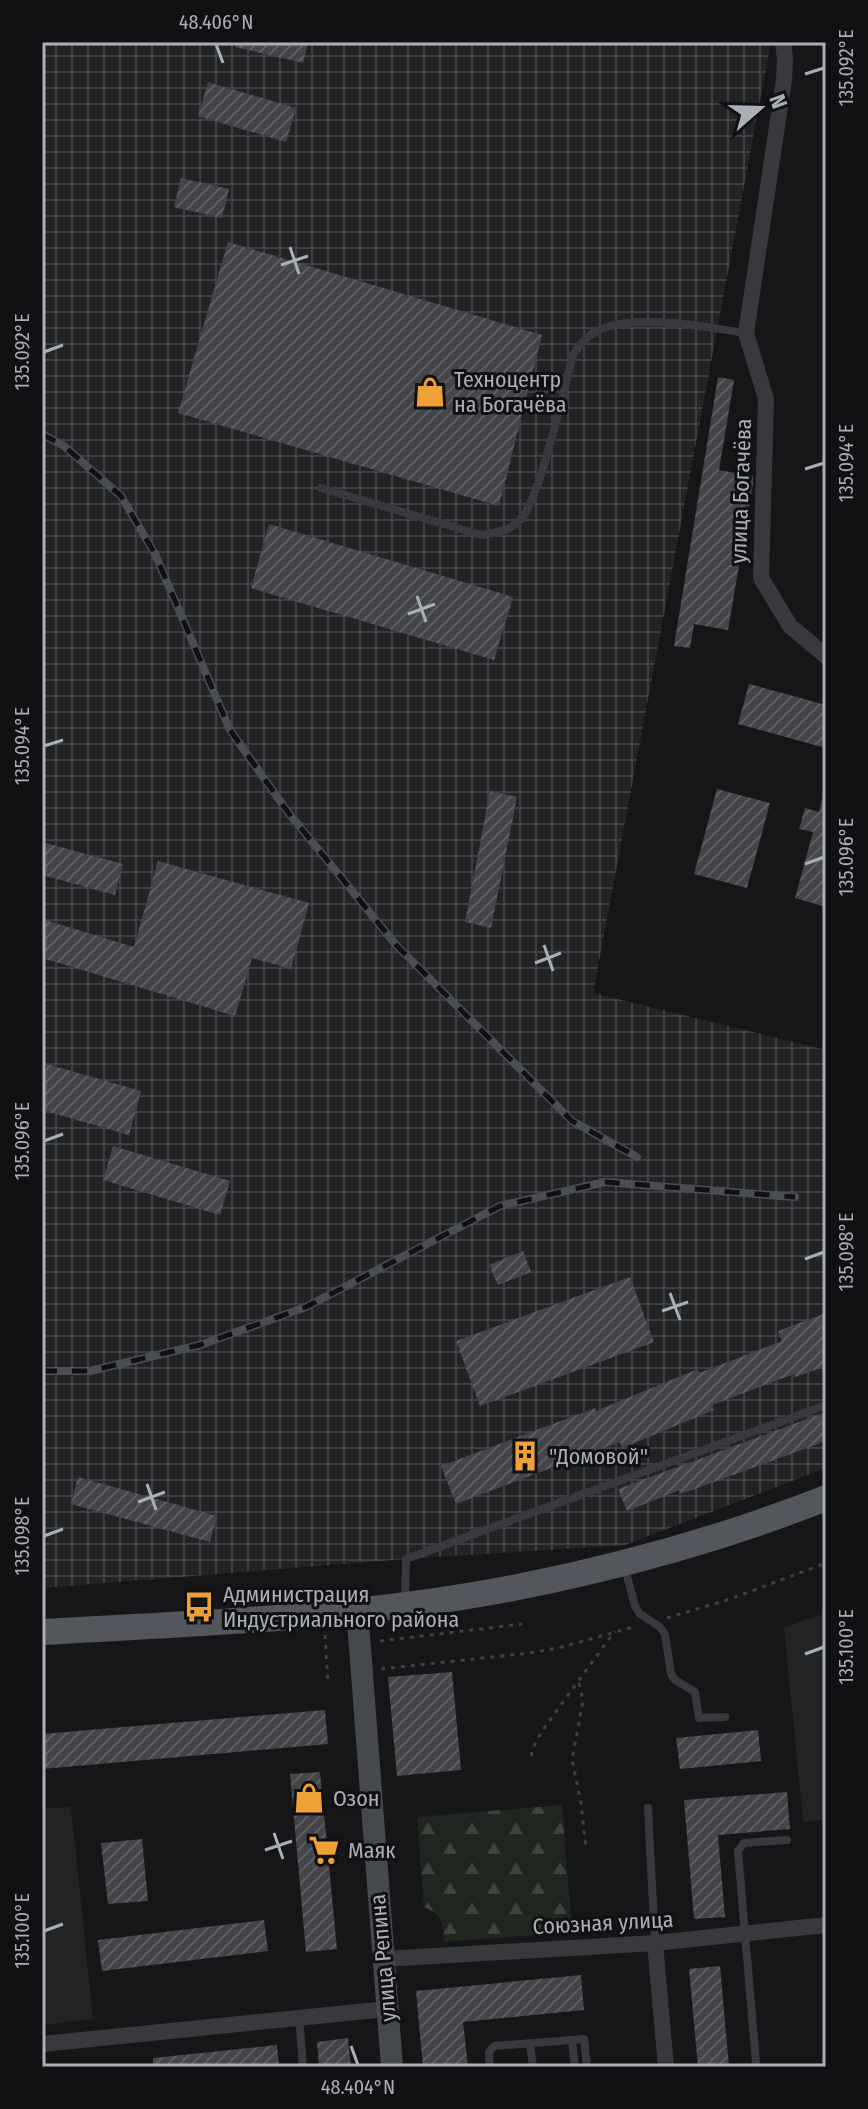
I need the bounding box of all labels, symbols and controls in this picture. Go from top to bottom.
text: 48.406°N [179,10,253,34]
text: 135.092°E [834,29,858,107]
north arrow [720,68,800,148]
text: N [763,91,793,112]
text: 135.092°E [10,313,34,391]
place label: Техноцентр на Богачёва [454,366,567,418]
shop icon: Техноцентр на Богачёва [413,375,447,409]
street label: улица Богачёва [725,418,757,564]
text: 135.094°E [834,424,858,502]
text: 135.094°E [10,707,34,785]
text: 135.096°E [834,818,858,896]
text: 135.096°E [10,1102,34,1180]
text: 135.098°E [834,1213,858,1291]
building icon: "Домовой" [508,1439,542,1473]
place label: "Домовой" [549,1443,648,1470]
text: 135.098°E [10,1497,34,1575]
place label: Администрация Индустриального района [223,1581,459,1633]
bus stop icon: Администрация Индустриального района [182,1590,216,1624]
text: 135.100°E [834,1609,858,1685]
shop icon: Озон [292,1781,326,1815]
place label: Озон [333,1785,380,1812]
supermarket icon: Маяк [307,1833,341,1867]
place label: Маяк [348,1837,396,1864]
text: 135.100°E [10,1893,34,1969]
street label: улица Репина [364,1893,402,2023]
street label: Союзная улица [532,1906,674,1940]
text: 48.404°N [321,2075,395,2099]

